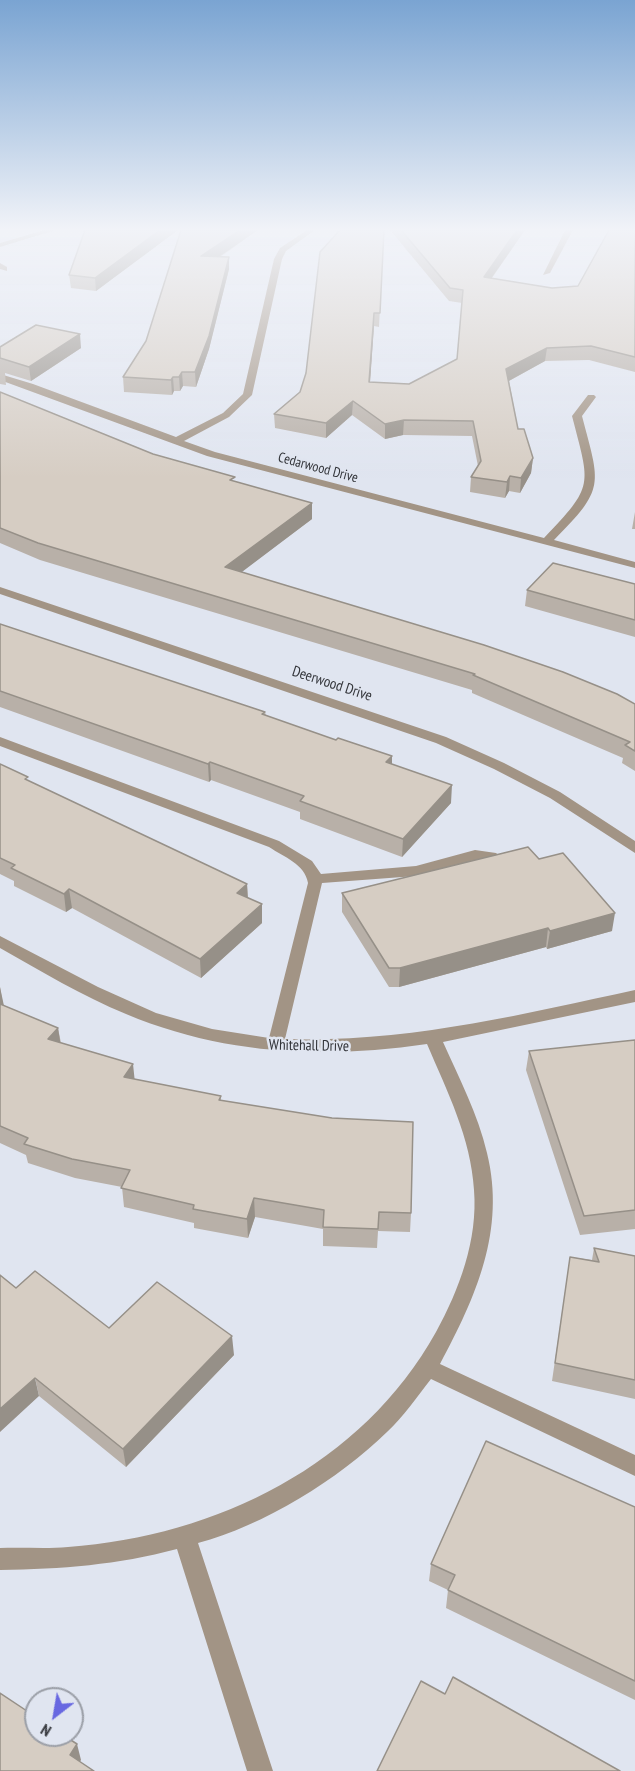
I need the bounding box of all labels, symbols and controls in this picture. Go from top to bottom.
street label: Cedarwood Drive [276,449,360,487]
street label: Deerwood Drive [290,663,374,705]
street label: Whitehall Drive [269,1036,349,1056]
north arrow [24,1687,84,1747]
text: N [37,1720,55,1742]

